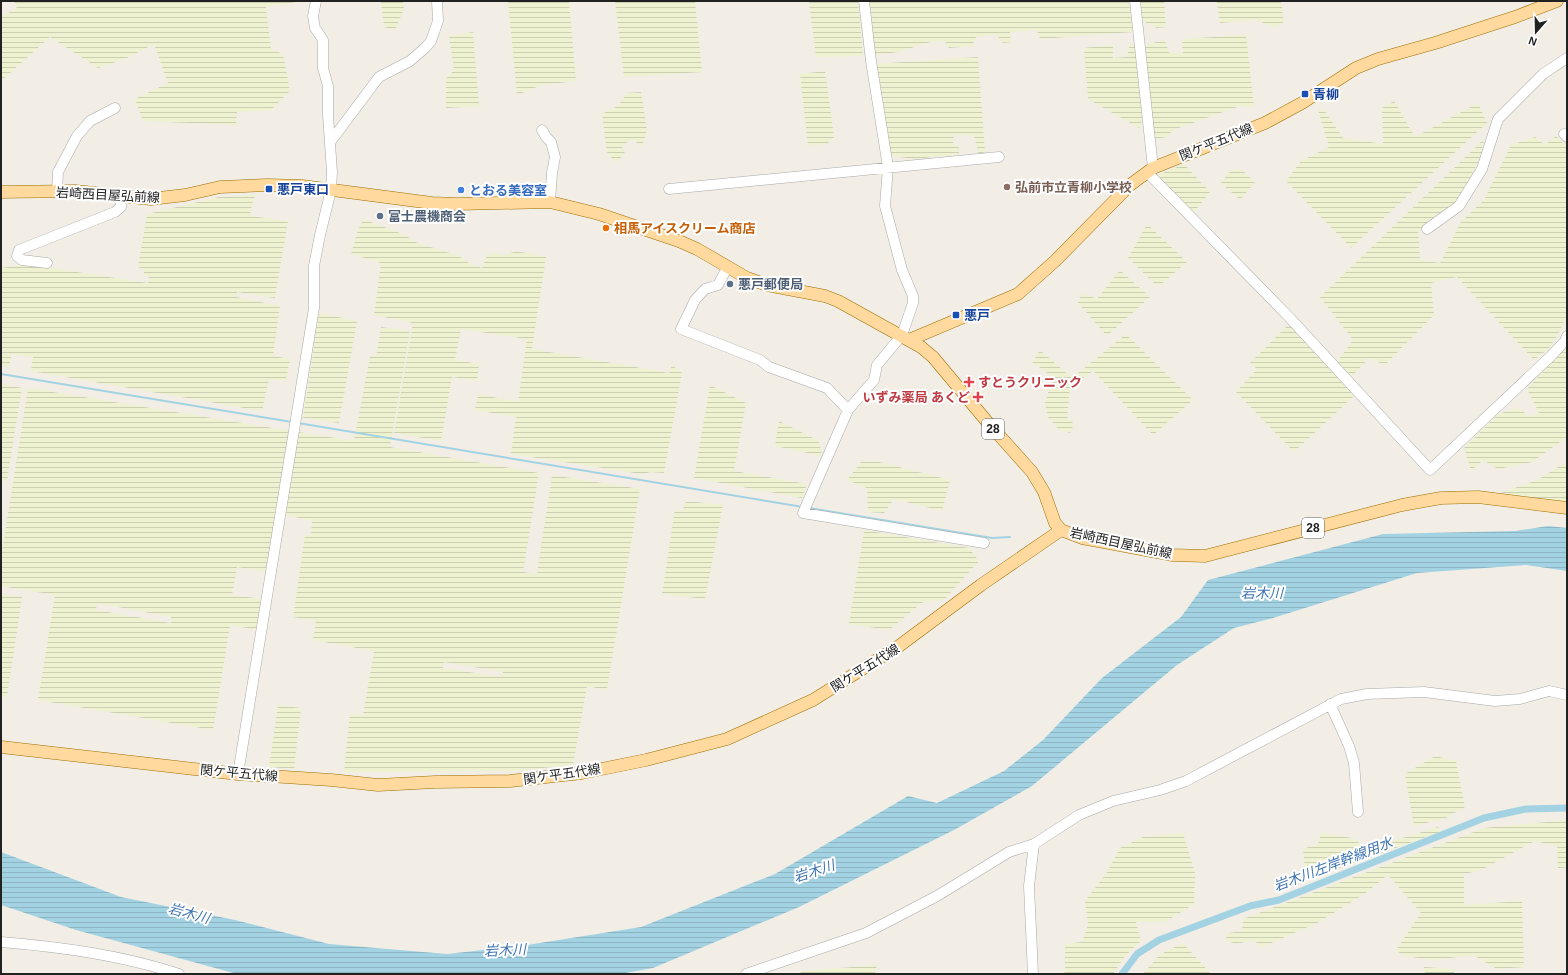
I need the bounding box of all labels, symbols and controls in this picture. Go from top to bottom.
north arrow [1516,12,1556,52]
text: N [1527,34,1538,48]
place label: 青柳 [1313,87,1339,102]
marker: 青柳 [1300,89,1310,99]
street label: 関ケ平五代線 [1177,120,1255,164]
place label: 弘前市立青柳小学校 [1015,180,1132,195]
place label: 悪戸東口 [277,182,329,197]
marker: 弘前市立青柳小学校 [1002,182,1012,192]
place label: とおる美容室 [469,183,547,198]
marker: 悪戸東口 [264,184,274,194]
street label: 岩崎西目屋弘前線 [56,185,160,205]
marker: とおる美容室 [456,185,466,195]
place label: 富士農機商会 [388,209,466,224]
marker: 富士農機商会 [375,211,385,221]
place label: 相馬アイスクリーム商店 [614,221,756,236]
marker: 相馬アイスクリーム商店 [601,223,611,233]
place label: 悪戸郵便局 [738,277,803,292]
marker: 悪戸郵便局 [725,279,735,289]
place label: 悪戸 [964,308,990,323]
marker: 悪戸 [951,310,961,320]
place label: すとうクリニック [978,375,1082,390]
marker: すとうクリニック [963,376,975,388]
place label: いずみ薬局 あくど [862,390,970,405]
marker: いずみ薬局 あくど [973,392,983,402]
road number: 28 [982,419,1004,439]
road number: 28 [1302,518,1324,538]
street label: 岩崎西目屋弘前線 [1069,525,1173,561]
water label: 岩木川 [1241,585,1285,601]
street label: 関ケ平五代線 [828,641,902,695]
street label: 関ケ平五代線 [522,761,602,787]
street label: 関ケ平五代線 [199,762,279,784]
water label: 岩木川左岸幹線用水 [1271,833,1397,894]
water label: 岩木川 [792,856,838,885]
water label: 岩木川 [167,900,213,927]
water label: 岩木川 [484,941,528,959]

